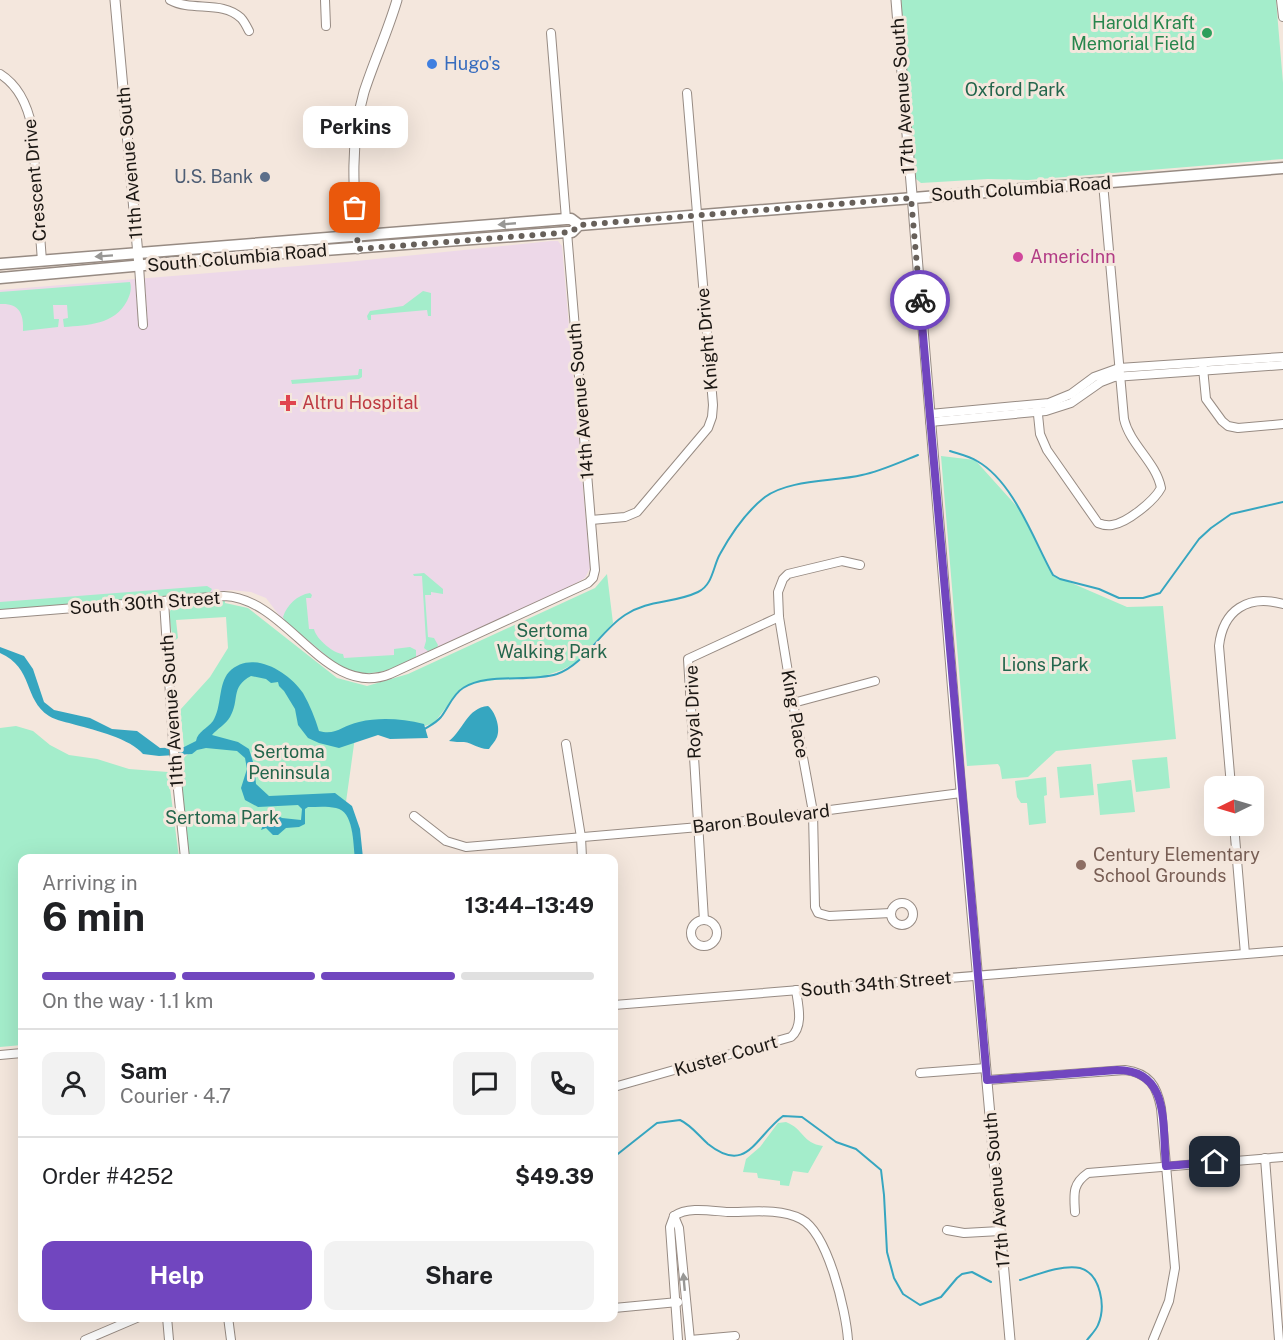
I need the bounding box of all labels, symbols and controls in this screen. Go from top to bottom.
place label: Harold Kraft Memorial Field [1071,12,1195,54]
street label: 17th Avenue South [887,17,918,175]
marker: Harold Kraft Memorial Field [1200,26,1214,40]
place label: Hugo's [444,53,500,74]
marker: Hugo's [425,57,439,71]
park label: Oxford Park [965,79,1065,100]
street label: 11th Avenue South [112,86,147,240]
callout: Perkins [302,106,407,148]
text: Perkins [320,115,391,139]
street label: Crescent Drive [19,118,50,242]
place label: U.S. Bank [174,166,253,187]
marker: U.S. Bank [258,170,272,184]
street label: South Columbia Road [930,172,1112,205]
pin [329,182,380,233]
icon: bag [338,191,371,224]
one-way arrow [498,219,517,229]
street label: South Columbia Road [146,239,328,276]
place label: AmericInn [1030,246,1116,267]
marker: AmericInn [1011,250,1025,264]
one-way arrow [94,251,113,261]
courier [890,270,950,330]
icon: bike [904,284,937,317]
street label: Knight Drive [692,287,721,391]
street label: 14th Avenue South [563,322,598,480]
place label: Altru Hospital [302,392,419,413]
marker: Altru Hospital [279,394,297,412]
street label: South 30th Street [69,587,221,618]
park label: Sertoma Walking Park [497,620,607,662]
street label: 11th Avenue South [156,634,187,788]
park label: Lions Park [1001,654,1089,675]
street label: Royal Drive [680,665,705,759]
street label: King Place [777,668,814,760]
park label: Sertoma Peninsula [248,741,330,783]
north arrow [1204,776,1264,836]
map controls [1204,776,1264,836]
street label: Baron Boulevard [691,800,831,837]
park label: Sertoma Park [165,807,279,828]
place label: Century Elementary School Grounds [1093,844,1260,886]
marker: Century Elementary School Grounds [1074,858,1088,872]
text: Arriving in [42,871,137,895]
text: 13:44–13:49 [465,892,594,918]
text: 6 min [42,894,145,940]
street label: South 34th Street [800,966,952,1001]
text: On the way · 1.1 km [42,989,213,1013]
street label: Kuster Court [672,1031,780,1080]
button: person [42,1052,105,1115]
button: chat [453,1052,516,1115]
button: phone [531,1052,594,1115]
text: Sam [120,1058,167,1084]
text: Courier · 4.7 [120,1084,231,1108]
street label: 17th Avenue South [979,1111,1014,1269]
pin [1189,1136,1240,1187]
icon: home [1198,1145,1231,1178]
text: Order #4252 [42,1163,173,1189]
text: $49.39 [515,1163,594,1189]
button: Help [42,1241,312,1310]
button: Share [324,1241,594,1310]
one-way arrow [679,1272,689,1291]

